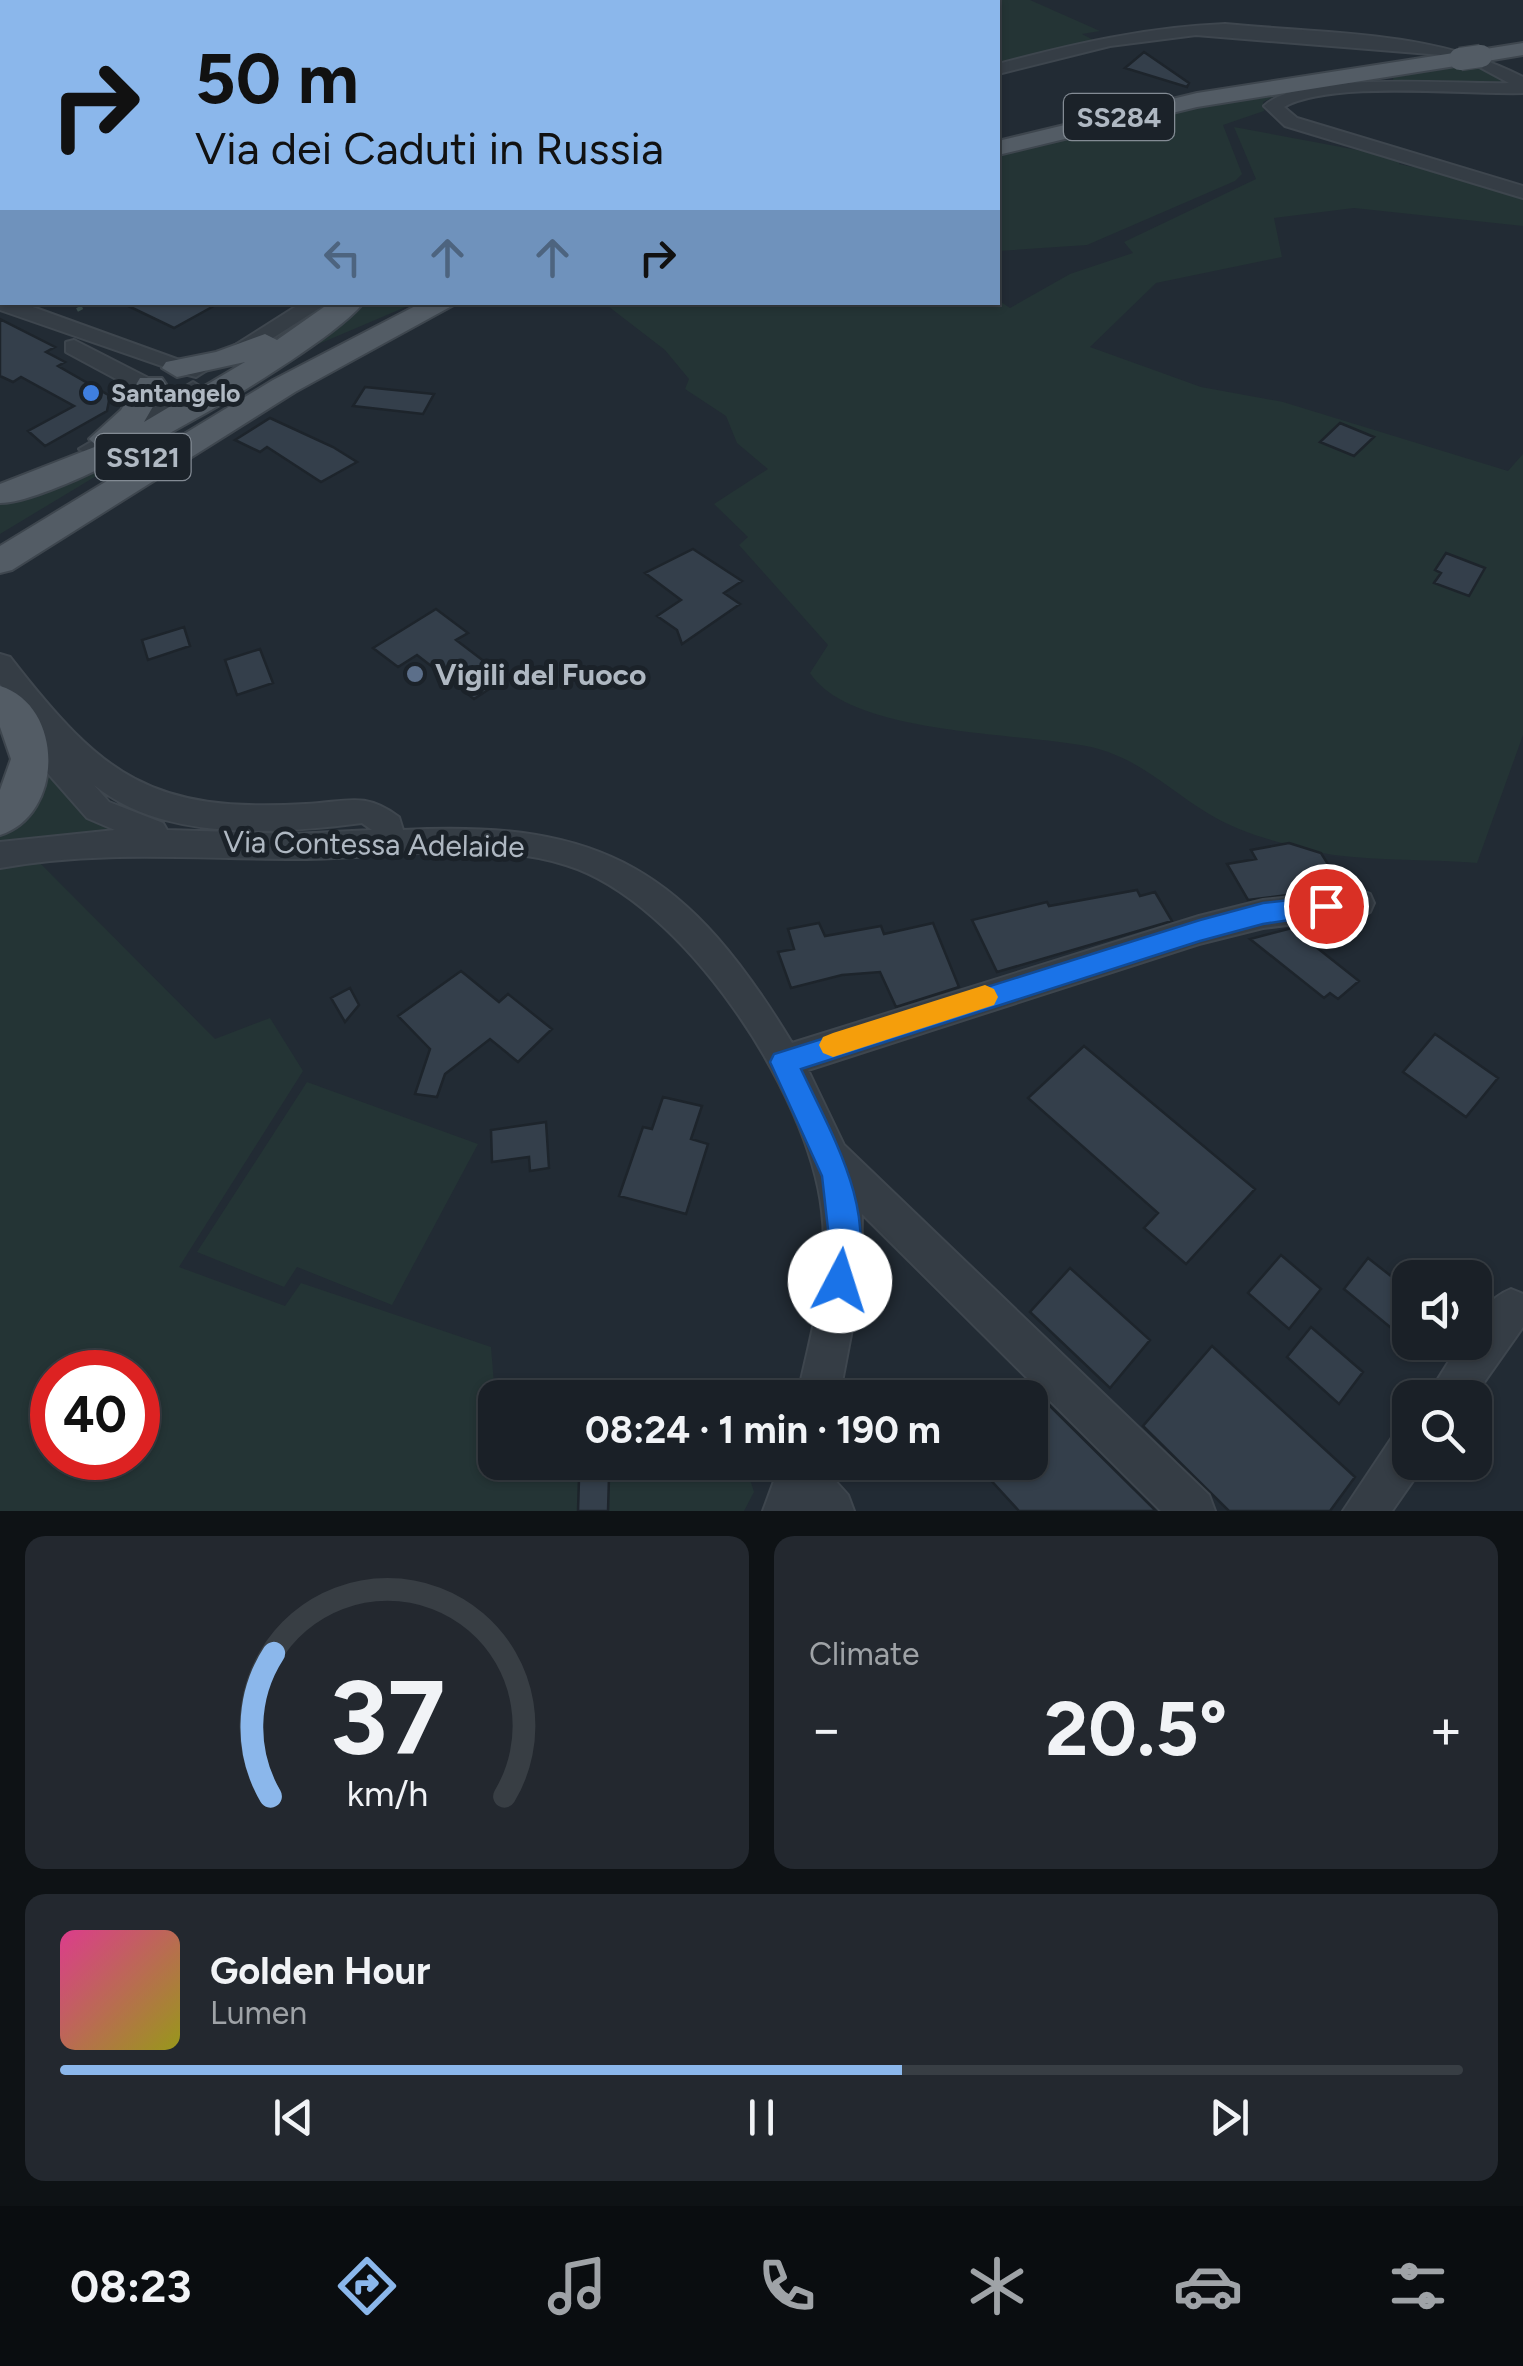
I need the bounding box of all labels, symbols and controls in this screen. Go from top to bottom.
text: 50 m [195,36,359,121]
icon: right [30,40,160,170]
road number: SS284 [1064,94,1174,140]
text: Via dei Caduti in Russia [195,121,664,175]
icon: left [315,230,370,285]
icon: ahead [420,230,475,285]
icon: ahead [525,230,580,285]
icon: right [630,230,685,285]
place label: Santangelo [111,378,241,408]
marker: Santangelo [80,382,102,404]
road number: SS121 [96,434,190,480]
place label: Vigili del Fuoco [435,656,646,693]
marker: Vigili del Fuoco [404,663,426,685]
street label: Via Contessa Adelaide [223,823,525,865]
pin [1284,864,1369,949]
icon: arrive [1299,879,1354,934]
position arrow [788,1229,892,1333]
map controls [1392,1260,1492,1480]
button: sound [1392,1260,1492,1360]
speed limit sign: 40 [30,1350,160,1480]
button: search [1392,1380,1492,1480]
text: 08:24 · 1 min · 190 m [585,1407,941,1453]
text: Climate [809,1635,920,1673]
text: 37 [329,1655,445,1780]
text: 20.5° [1045,1684,1227,1774]
text: − [809,1696,843,1762]
text: + [1429,1696,1463,1762]
text: km/h [346,1772,428,1815]
text: Golden Hour [210,1948,431,1994]
text: Lumen [210,1994,307,2032]
icon: previous [266,2090,321,2145]
icon: pause [734,2090,789,2145]
icon: next [1202,2090,1257,2145]
icon: directions [332,2251,402,2321]
icon: music [542,2251,612,2321]
icon: phone [752,2251,822,2321]
icon: climate [962,2251,1032,2321]
icon: car [1173,2251,1243,2321]
icon: filters [1383,2251,1453,2321]
text: 08:23 [70,2259,191,2313]

